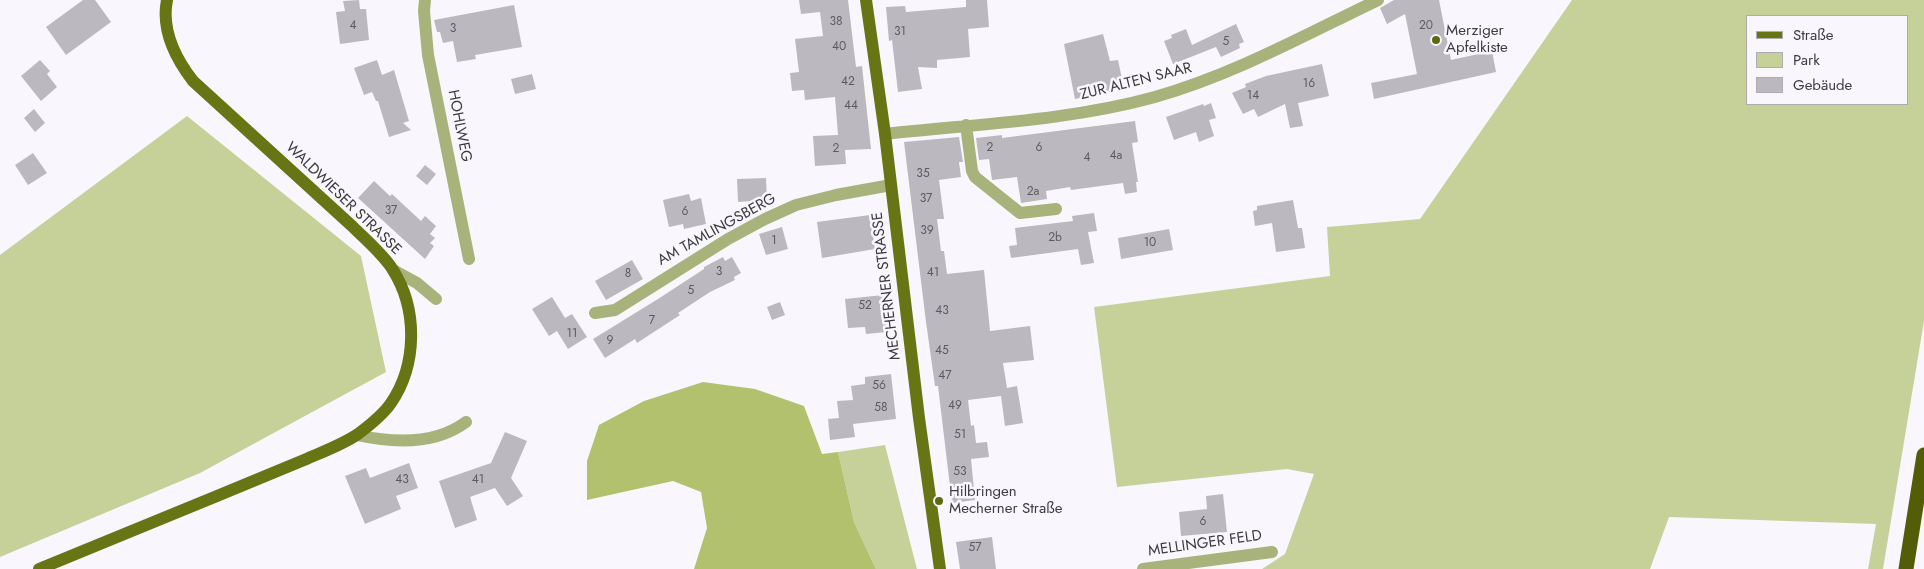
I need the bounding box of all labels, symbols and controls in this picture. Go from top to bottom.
house number: 38 [829,15,843,29]
legend [1746,15,1909,105]
house number: 4 [350,19,356,33]
house number: 20 [1419,19,1433,33]
house number: 3 [450,22,456,36]
place label: Merziger Apfelkiste [1446,22,1508,57]
text: Straße [1793,24,1833,46]
house number: 31 [894,25,906,39]
marker: Merziger Apfelkiste [1430,34,1442,46]
house number: 5 [1223,35,1229,49]
house number: 40 [832,40,846,54]
text: Park [1793,49,1820,71]
street label: ZUR ALTEN SAAR [1078,59,1194,105]
text: Gebäude [1793,74,1852,96]
house number: 42 [841,75,855,89]
house number: 16 [1303,77,1315,91]
street label: HOHLWEG [443,88,475,164]
house number: 14 [1247,89,1259,103]
house number: 44 [844,99,858,113]
street label: WALDWIESER STRASSE [281,139,405,259]
house number: 2 [987,141,993,155]
house number: 6 [1036,141,1042,155]
house number: 2 [833,142,839,156]
house number: 4a [1110,149,1122,163]
house number: 4 [1084,151,1090,165]
house number: 35 [916,167,930,181]
house number: 2a [1027,185,1039,199]
street label: AM TAMLINGSBERG [655,190,779,270]
house number: 37 [920,192,932,206]
house number: 37 [385,204,397,218]
house number: 6 [682,205,688,219]
street label: MECHERNER STRASSE [869,211,905,361]
house number: 39 [920,224,934,238]
house number: 2b [1048,231,1062,245]
house number: 1 [771,234,777,248]
house number: 10 [1144,236,1156,250]
house number: 3 [716,265,722,279]
house number: 41 [927,266,939,280]
house number: 8 [625,267,631,281]
house number: 5 [688,284,694,298]
house number: 52 [858,299,872,313]
house number: 43 [935,304,949,318]
house number: 7 [649,314,655,328]
house number: 11 [567,327,577,341]
house number: 9 [607,334,613,348]
house number: 45 [935,344,949,358]
house number: 47 [938,369,952,383]
house number: 56 [872,379,886,393]
house number: 49 [948,399,962,413]
house number: 58 [874,401,888,415]
house number: 51 [954,428,966,442]
house number: 53 [953,465,967,479]
house number: 43 [395,473,409,487]
house number: 41 [472,473,484,487]
place label: Hilbringen Mecherner Straße [949,483,1062,518]
marker: Hilbringen Mecherner Straße [933,495,945,507]
house number: 6 [1200,515,1206,529]
street label: MELLINGER FELD [1147,527,1263,561]
house number: 57 [968,541,982,555]

